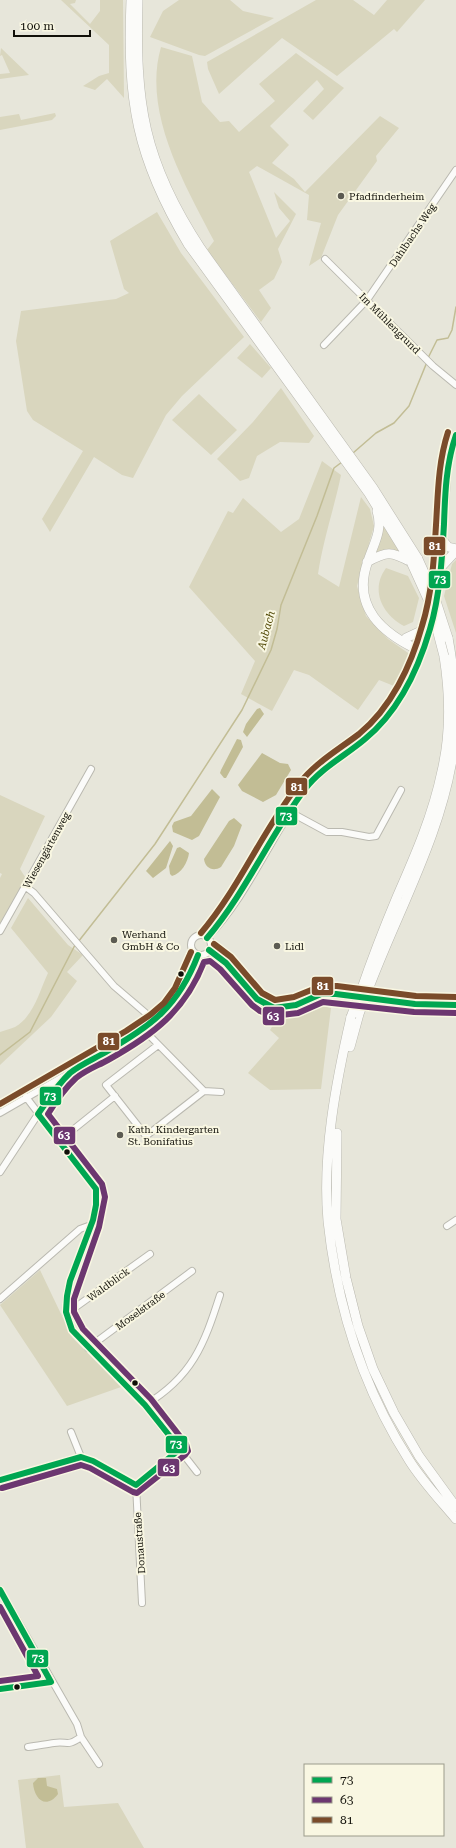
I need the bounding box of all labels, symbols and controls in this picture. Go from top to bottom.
scale bar [14,12,90,38]
text: 100 m [20,19,54,33]
marker: Pfadfinderheim [336,191,346,201]
place label: Pfadfinderheim [349,191,424,202]
street label: Dahlbachs Weg [387,201,438,269]
street label: Im Mühlengrund [357,291,423,356]
line badge: 81 [423,536,446,556]
text: 81 [429,540,441,553]
line badge: 73 [428,570,451,589]
text: 73 [434,573,446,586]
water label: Aubach [255,609,278,652]
line badge: 81 [285,777,308,796]
text: 81 [291,781,303,794]
line badge: 73 [275,806,298,826]
street label: Wiesengärtenweg [21,810,72,890]
text: 73 [280,810,292,823]
place label: Werhand GmbH & Co [122,929,179,952]
marker: Werhand GmbH & Co [109,935,119,945]
marker: Lidl [272,941,282,951]
place label: Lidl [285,941,304,952]
unlabelled marker [176,969,186,979]
line badge: 81 [311,976,334,996]
text: 81 [317,980,329,993]
line badge: 63 [262,1006,285,1026]
text: 63 [267,1010,279,1023]
line badge: 81 [97,1032,120,1051]
text: 81 [103,1035,115,1048]
line badge: 73 [39,1086,62,1106]
text: 73 [44,1090,56,1103]
place label: Kath. Kindergarten St. Bonifatius [128,1124,220,1147]
line badge: 63 [53,1126,76,1145]
text: 63 [58,1129,70,1142]
marker: Kath. Kindergarten St. Bonifatius [115,1130,125,1140]
unlabelled marker [62,1147,72,1157]
street label: Waldblick [85,1265,132,1303]
street label: Moselstraße [113,1288,168,1332]
unlabelled marker [130,1378,140,1388]
line badge: 73 [165,1435,188,1454]
text: 73 [170,1438,182,1451]
line badge: 63 [157,1458,180,1477]
text: 63 [163,1462,175,1475]
street label: Donaustraße [132,1511,147,1574]
line badge: 73 [26,1649,49,1668]
text: 73 [32,1652,44,1665]
unlabelled marker [12,1682,22,1692]
legend [304,1764,444,1836]
text: 73 [340,1773,354,1787]
text: 63 [340,1793,354,1807]
text: 81 [340,1813,354,1827]

